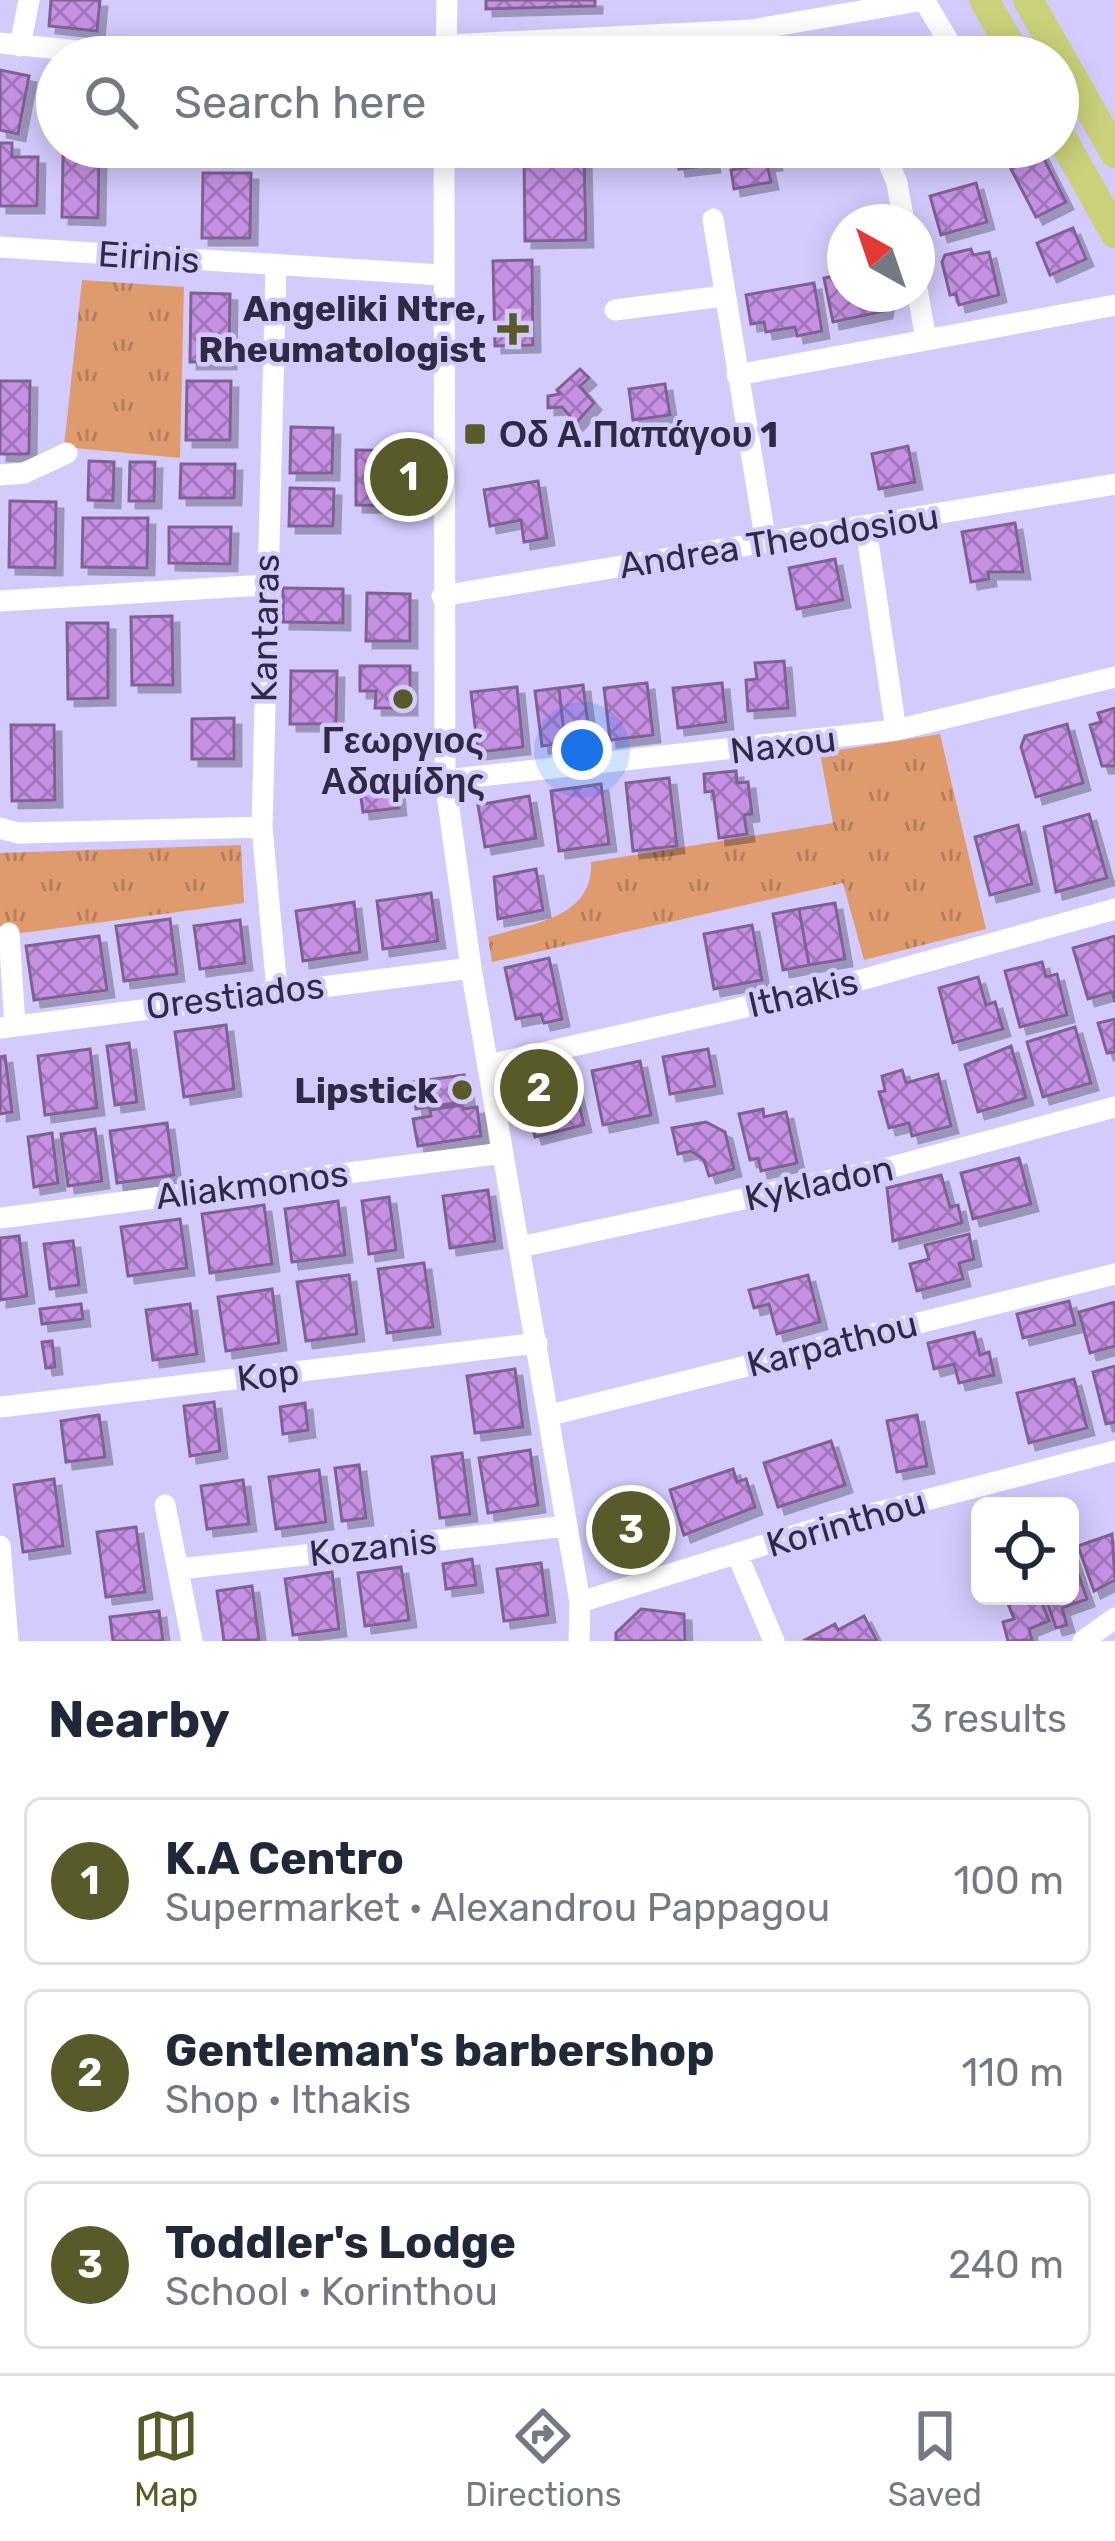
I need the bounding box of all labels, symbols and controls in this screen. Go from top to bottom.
search box [36,36,1079,168]
icon: search [78,69,144,135]
text: Search here [174,76,426,129]
north arrow [827,204,935,312]
street label: Eirinis [97,232,201,282]
place label: Angeliki Ntre, Rheumatologist [198,287,486,371]
marker: Angeliki Ntre, Rheumatologist [497,313,529,345]
place label: Οδ Α.Παπάγου 1 [499,413,778,456]
marker: Οδ Α.Παπάγου 1 [462,421,488,447]
pin: 1 [370,432,448,522]
street label: Andrea Theodosiou [616,495,942,587]
street label: Kantaras [242,553,288,703]
marker: Γεωργιος Αδαμίδης [390,686,416,712]
street label: Naxou [728,717,838,773]
place label: Γεωργιος Αδαμίδης [321,719,485,803]
your location [552,720,612,780]
street label: Ithakis [744,960,862,1026]
street label: Orestiados [143,964,327,1028]
pin: 2 [500,1043,578,1133]
place label: Lipstick [294,1069,438,1112]
marker: Lipstick [449,1077,475,1103]
street label: Kykladon [741,1146,897,1220]
street label: Aliakmonos [153,1152,351,1218]
street label: Karpathou [742,1302,922,1386]
street label: Kop [234,1350,302,1400]
street label: Korinthou [761,1480,931,1566]
pin: 3 [592,1485,670,1575]
map controls [971,1497,1079,1605]
button: locate [971,1497,1079,1605]
street label: Kozanis [307,1519,439,1575]
text: Nearby [48,1689,230,1750]
text: 3 results [910,1696,1067,1742]
text: K.A Centro [165,1832,404,1885]
text: 1 [80,1858,100,1904]
text: 100 m [954,1858,1064,1904]
text: Supermarket · Alexandrou Pappagou [165,1885,830,1931]
text: Gentleman's barbershop [165,2024,715,2077]
text: 2 [77,2050,103,2096]
text: 110 m [962,2050,1064,2096]
text: Shop · Ithakis [165,2077,411,2123]
text: Toddler's Lodge [165,2216,516,2269]
text: 3 [77,2242,103,2288]
text: 240 m [948,2242,1064,2288]
text: School · Korinthou [165,2269,498,2315]
tab: Map [133,2403,199,2514]
tab: Directions [465,2403,622,2514]
tab: Saved [888,2403,982,2514]

